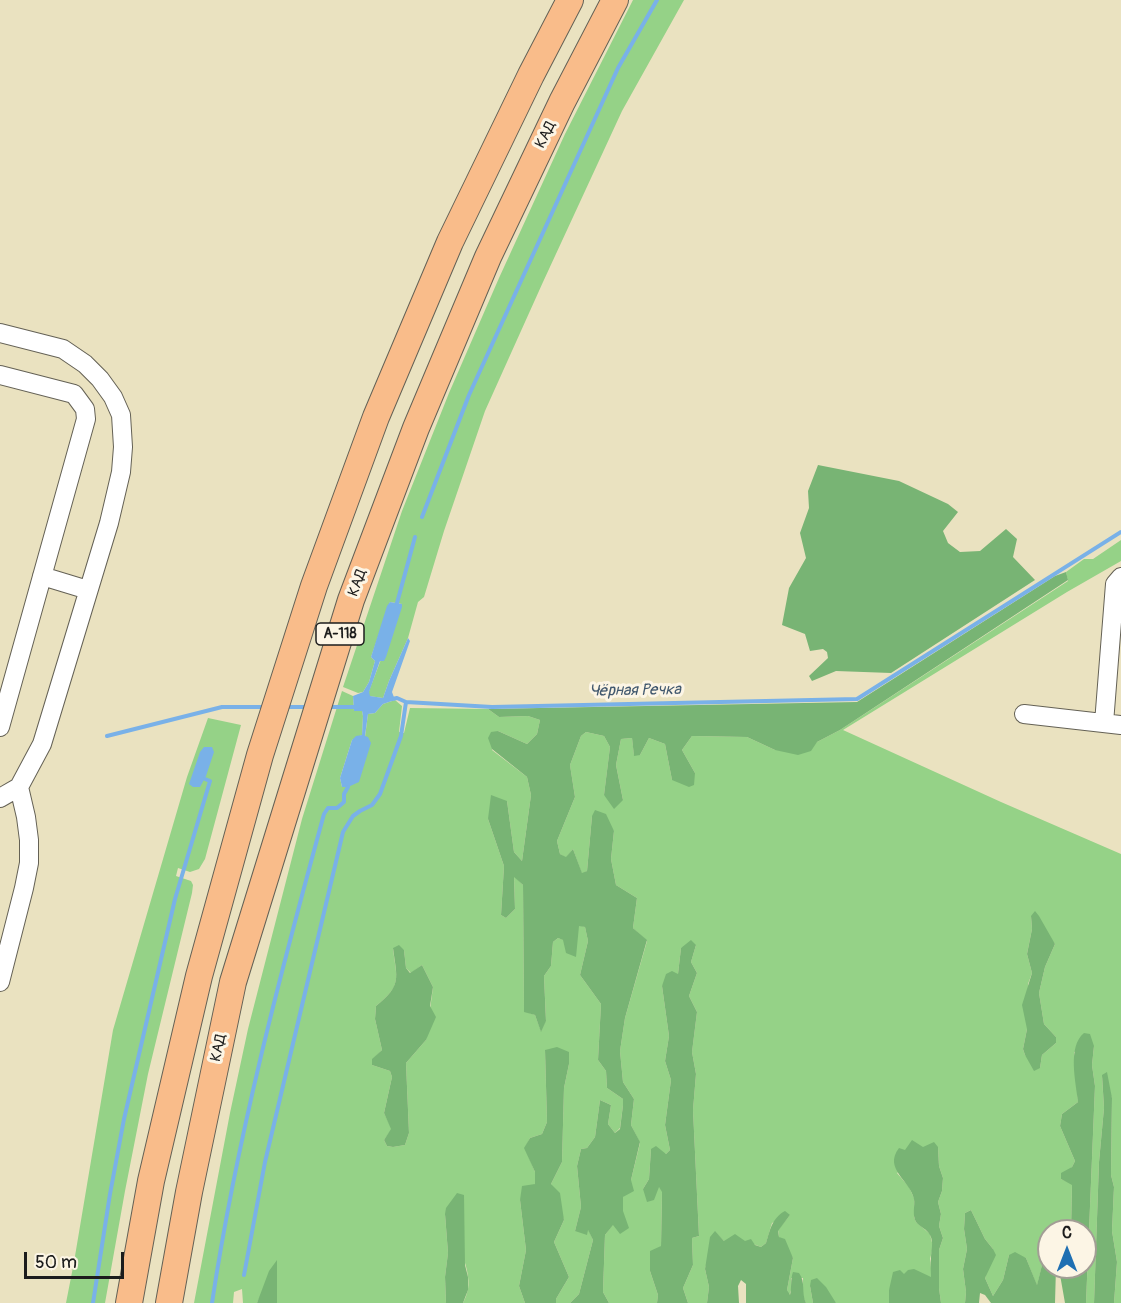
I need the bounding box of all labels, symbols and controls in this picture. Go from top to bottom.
street label: КАД [532,119,560,151]
street label: КАД [345,567,371,599]
road number: А-118 [316,623,364,645]
water label: Чёрная Речка [589,681,681,701]
street label: КАД [207,1033,231,1063]
north arrow [1037,1219,1097,1279]
text: С [1062,1223,1072,1243]
scale bar [27,1240,128,1278]
text: 50 m [35,1251,77,1274]

